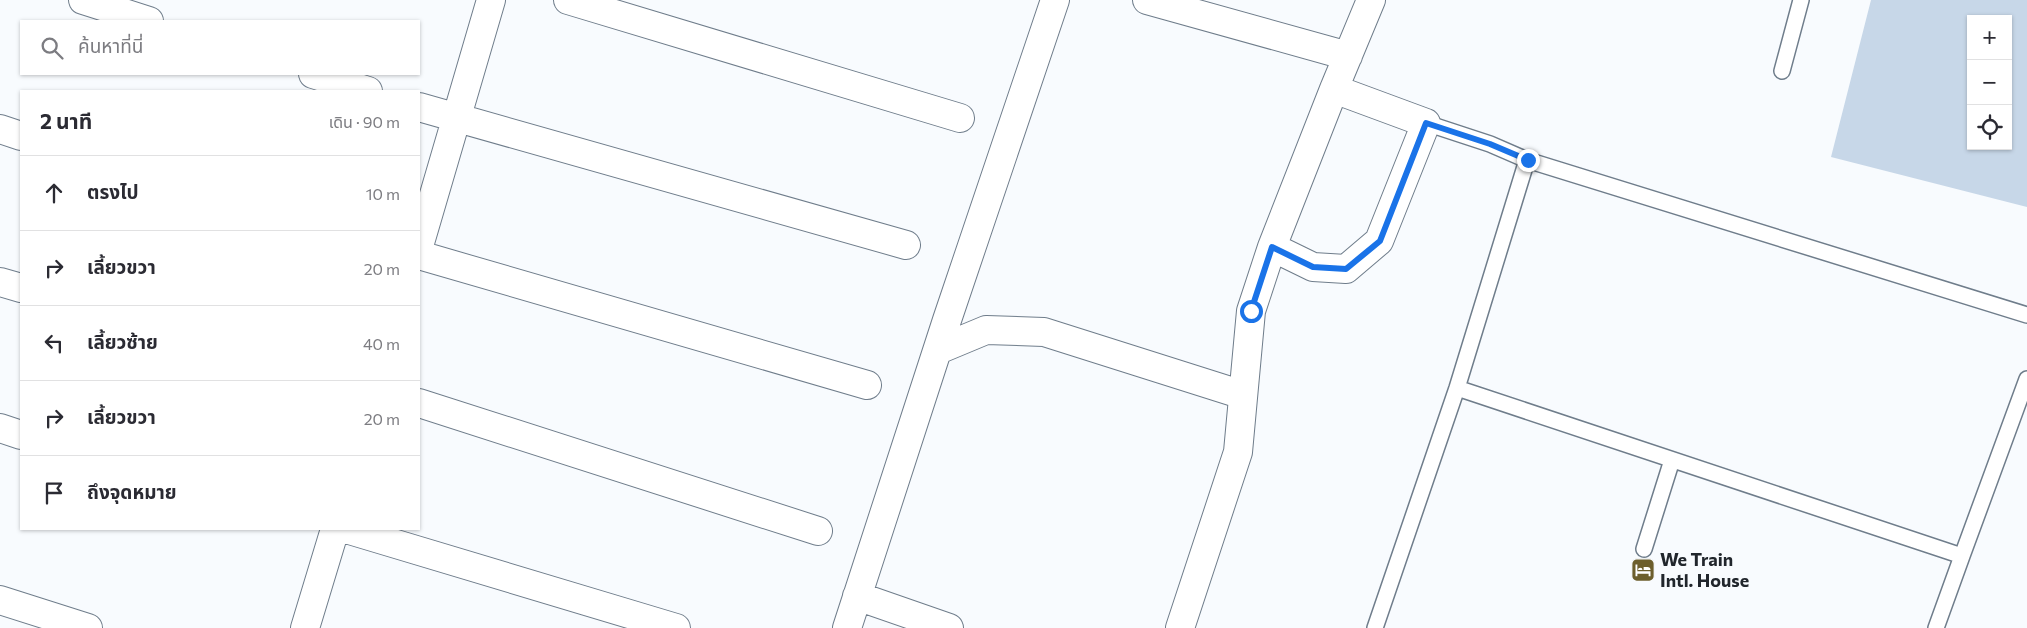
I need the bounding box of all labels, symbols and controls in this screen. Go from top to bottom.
map controls [1967,15,2012,150]
button: + [1967,15,2012,60]
search box [20,20,420,75]
icon: search [38,34,66,62]
text: ค้นหาที่นี่ [78,34,143,57]
button: − [1967,60,2012,105]
button: locate [1967,105,2012,150]
text: 2 นาที [40,108,92,133]
text: เดิน · 90 m [329,112,400,131]
route end [1517,149,1540,172]
icon: ahead [40,179,68,207]
text: ตรงไป [87,180,139,203]
text: 10 m [366,184,400,203]
icon: right [40,254,68,282]
text: เลี้ยวขวา [87,255,156,278]
text: 20 m [364,259,400,278]
route start [1240,300,1263,323]
icon: left [40,329,68,357]
text: เลี้ยวซ้าย [87,330,158,353]
text: 40 m [363,334,400,353]
icon: right [40,404,68,432]
text: เลี้ยวขวา [87,405,156,428]
text: 20 m [364,409,400,428]
icon: arrive [40,479,68,507]
text: ถึงจุดหมาย [87,480,177,503]
place label: We Train Intl. House [1660,548,1749,591]
hotel icon: We Train Intl. House [1630,557,1656,583]

